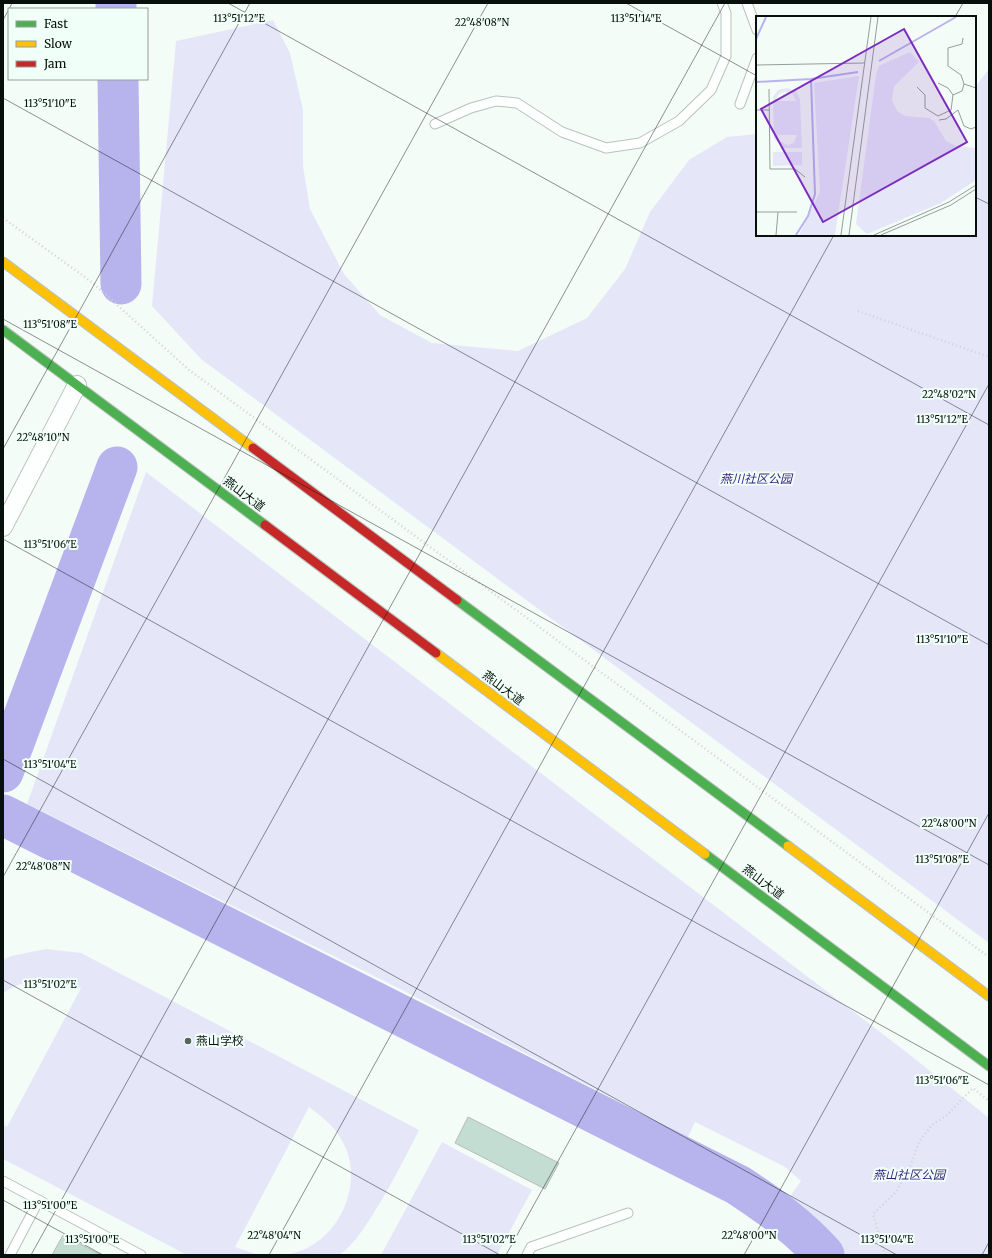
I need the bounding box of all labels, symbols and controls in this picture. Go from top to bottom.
legend [8,8,148,80]
text: 113°51'12"E [213,12,265,25]
text: 113°51'14"E [611,12,662,25]
text: Fast [44,16,68,31]
text: 22°48'08"N [455,16,510,29]
inset map [756,16,976,236]
text: Slow [44,36,73,51]
text: Jam [43,56,67,71]
text: 113°51'10"E [24,97,77,110]
text: 113°51'08"E [23,318,77,331]
text: 22°48'02"N [922,388,976,401]
text: 113°51'12"E [916,413,968,426]
text: 22°48'10"N [17,431,70,444]
park label: 燕川社区公园 [720,471,794,486]
street label: 燕山大道 [221,473,268,514]
text: 113°51'06"E [23,538,77,551]
text: 113°51'10"E [916,633,969,646]
street label: 燕山大道 [480,667,527,708]
text: 113°51'04"E [24,758,77,771]
text: 22°48'00"N [921,817,977,830]
text: 113°51'08"E [915,853,969,866]
text: 22°48'08"N [16,860,71,873]
street label: 燕山大道 [740,861,787,902]
text: 113°51'02"E [23,978,77,991]
place label: 燕山学校 [196,1033,244,1048]
marker: 燕山学校 [183,1036,193,1046]
text: 113°51'06"E [915,1074,969,1087]
park label: 燕山社区公园 [873,1167,947,1182]
text: 113°51'00"E [23,1199,78,1212]
text: 22°48'04"N [247,1229,301,1242]
text: 22°48'00"N [721,1229,777,1242]
text: 113°51'00"E [65,1233,120,1246]
text: 113°51'02"E [462,1233,516,1246]
text: 113°51'04"E [861,1233,914,1246]

